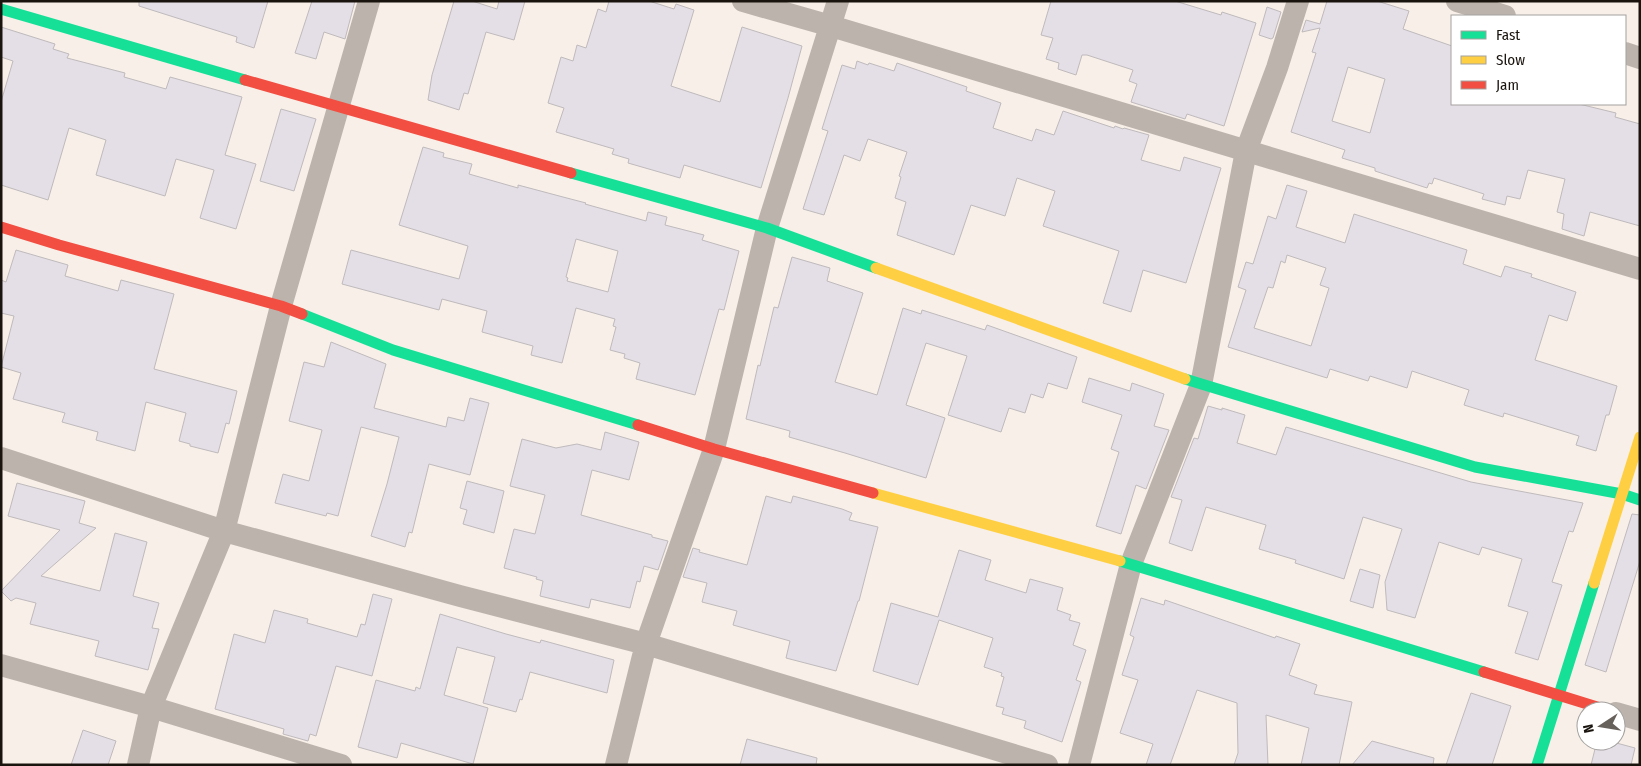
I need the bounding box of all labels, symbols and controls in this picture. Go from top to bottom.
legend [1451,15,1626,105]
text: Fast [1496,26,1520,44]
text: Slow [1496,51,1525,69]
text: Jam [1496,76,1519,94]
north arrow [1576,701,1626,751]
text: N [1580,723,1598,734]

